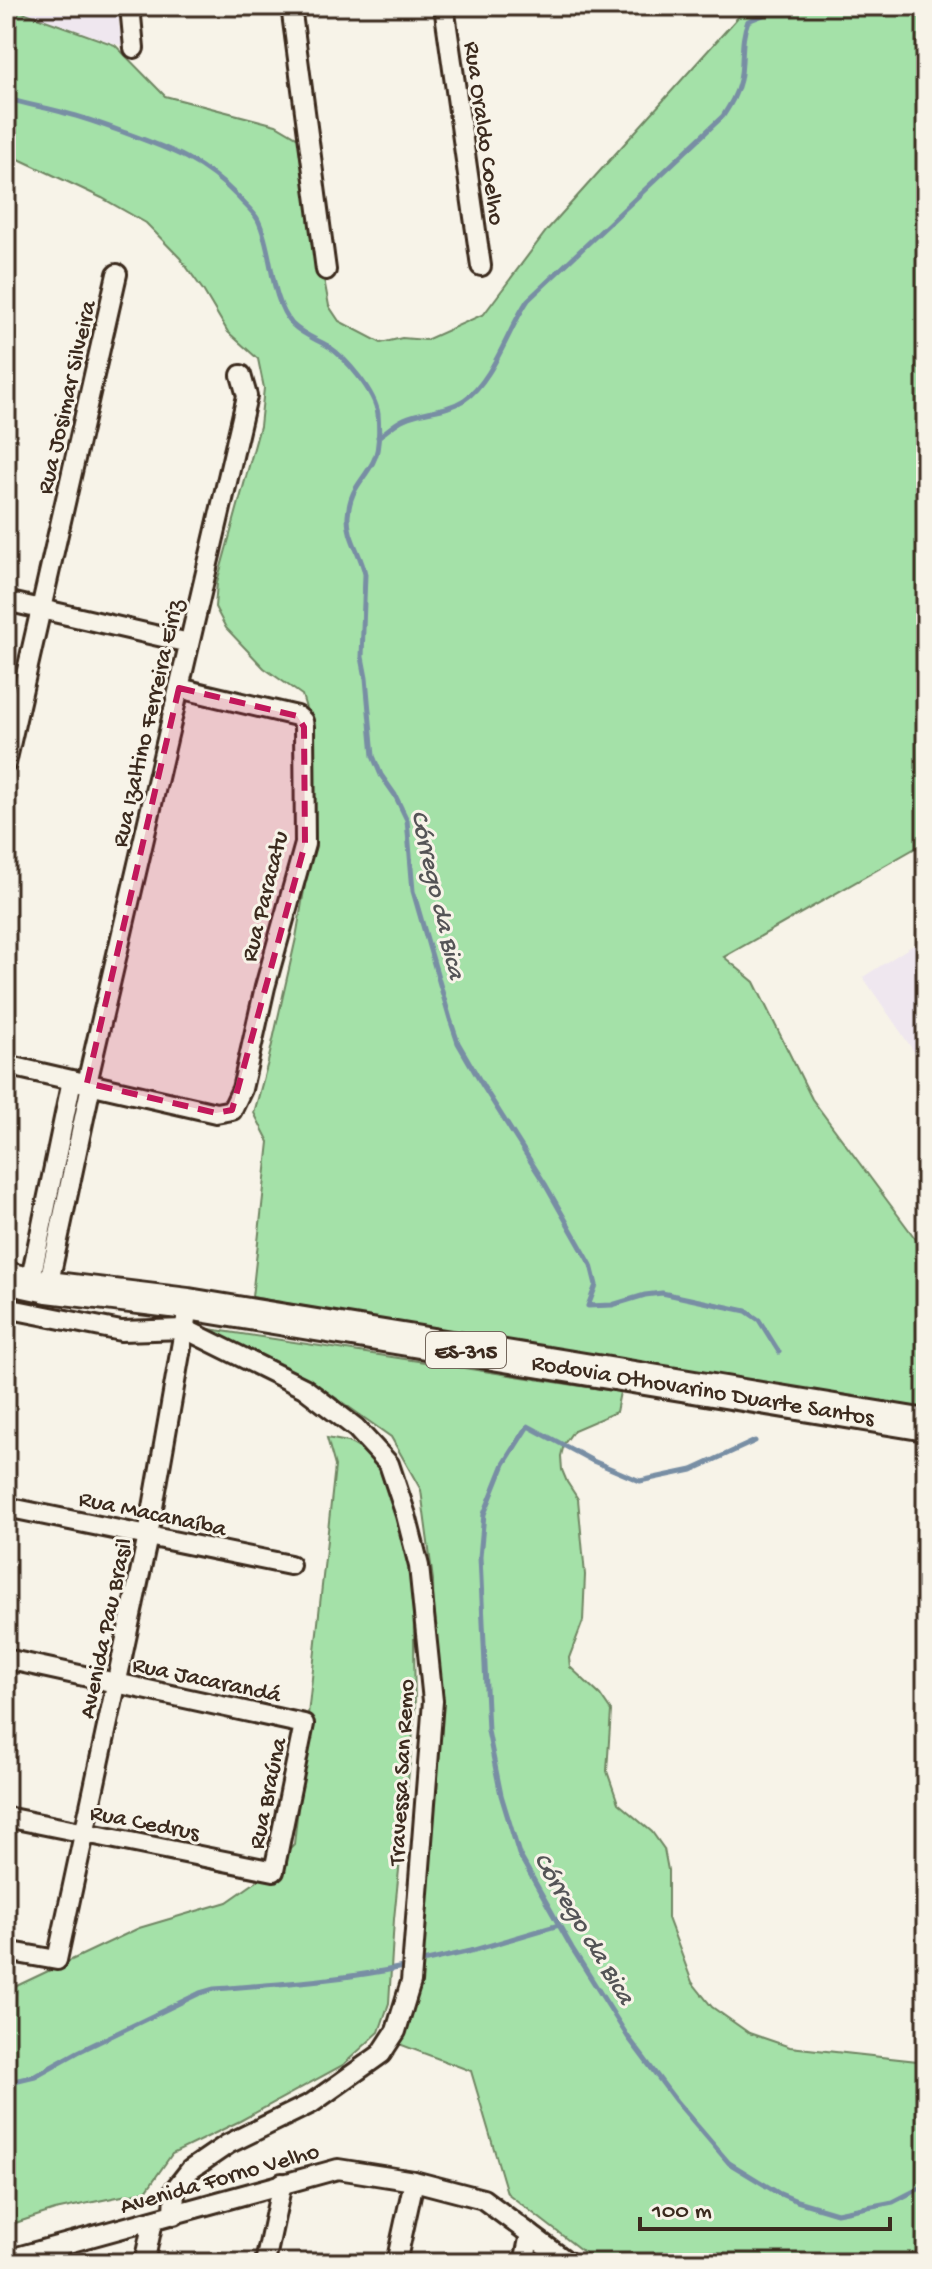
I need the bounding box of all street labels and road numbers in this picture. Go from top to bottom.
street label: Rua Oraldo Coelho [455,40,510,227]
street label: Rua Josimar Silveira [32,297,105,498]
street label: Rua Izaltino Ferreira Eiriz [107,596,192,851]
street label: Rua Paracatu [236,828,297,965]
road number: ES-315 [426,1332,506,1368]
street label: Rodovia Othovarino Duarte Santos [529,1350,877,1434]
street label: Rua Macanaíba [76,1486,229,1545]
street label: Avenida Pau Brasil [74,1536,141,1722]
street label: Rua Jacarandá [129,1652,284,1711]
street label: Travessa San Remo [384,1678,423,1868]
street label: Rua Braúna [244,1735,295,1852]
street label: Rua Cedrus [87,1800,203,1849]
street label: Avenida Forno Velho [117,2138,323,2223]

